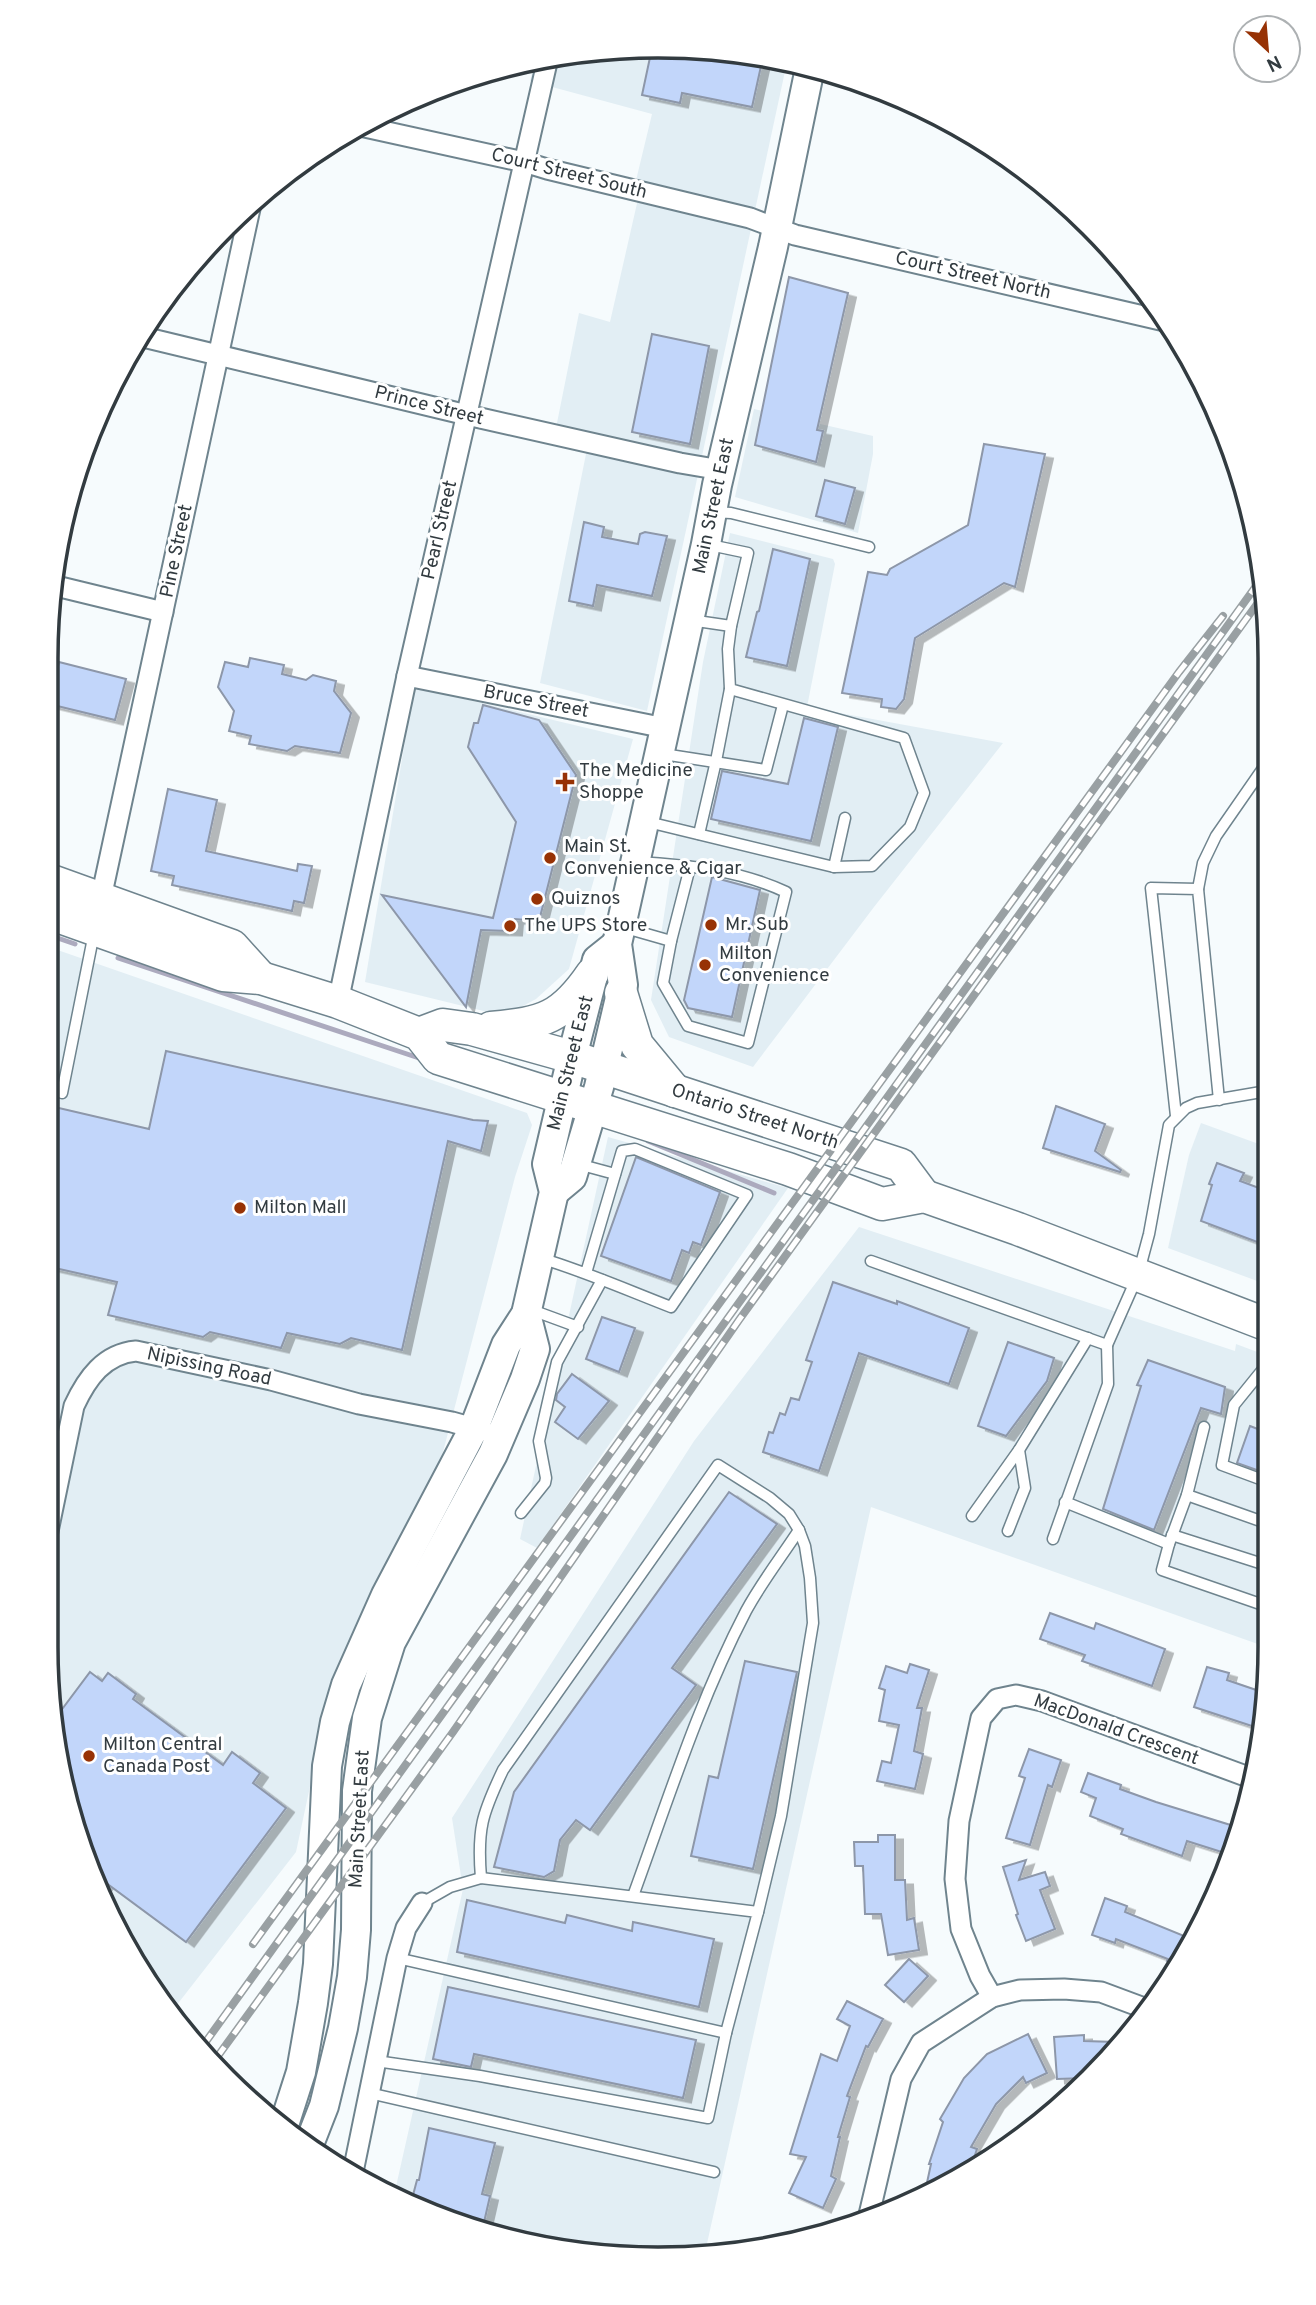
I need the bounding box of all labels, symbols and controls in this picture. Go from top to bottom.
north arrow [1232,14,1302,84]
text: N [1262,49,1285,76]
street label: Court Street South [489,143,649,205]
street label: Court Street North [893,246,1053,306]
street label: Prince Street [372,381,486,431]
street label: Main Street East [688,436,740,576]
street label: Pearl Street [417,478,463,582]
street label: Pine Street [155,502,199,600]
street label: Bruce Street [481,680,591,724]
place label: The Medicine Shoppe [579,759,693,805]
marker: The Medicine Shoppe [557,774,573,790]
place label: Main St. Convenience & Cigar [564,835,742,881]
marker: Main St. Convenience & Cigar [542,850,558,866]
place label: Quiznos [551,887,620,911]
marker: Quiznos [529,891,545,907]
place label: Mr. Sub [725,913,789,937]
place label: The UPS Store [524,914,647,938]
marker: Mr. Sub [703,917,719,933]
marker: The UPS Store [502,918,518,934]
place label: Milton Convenience [719,942,829,988]
marker: Milton Convenience [697,957,713,973]
street label: Main Street East [543,993,599,1133]
street label: Ontario Street North [668,1079,842,1155]
place label: Milton Mall [254,1196,346,1220]
marker: Milton Mall [232,1200,248,1216]
street label: Nipissing Road [145,1342,273,1392]
street label: MacDonald Crescent [1030,1689,1202,1771]
place label: Milton Central Canada Post [103,1733,222,1779]
marker: Milton Central Canada Post [81,1748,97,1764]
street label: Main Street East [344,1749,376,1889]

